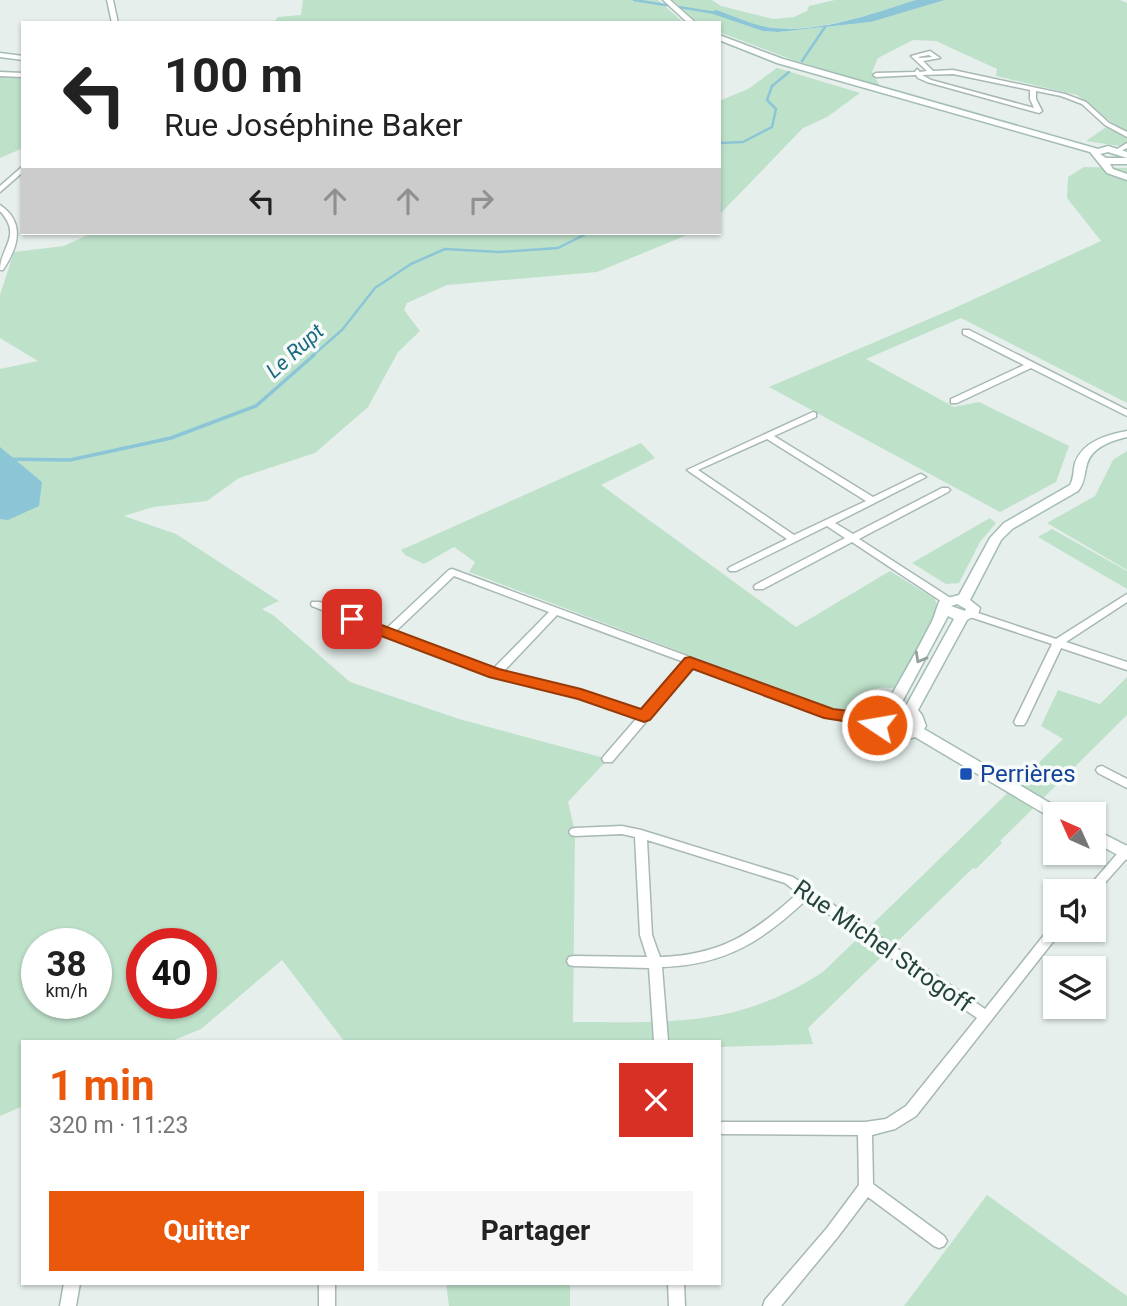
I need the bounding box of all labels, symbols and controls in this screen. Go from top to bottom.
text: 100 m [164,47,303,104]
icon: left [49,49,140,140]
text: Rue Joséphine Baker [164,106,463,144]
icon: left [243,182,281,220]
icon: ahead [316,182,354,220]
icon: ahead [389,182,427,220]
icon: right [462,182,500,220]
water label: Le Rupt [261,319,329,383]
pin [322,589,382,649]
icon: arrive [333,600,371,638]
one-way arrow [914,651,928,663]
position arrow [840,688,914,762]
place label: Perrières [980,760,1076,788]
marker: Perrières [958,766,974,782]
north arrow [1043,802,1106,864]
map controls [1043,802,1106,1019]
street label: Rue Michel Strogoff [788,874,978,1018]
button: sound [1043,879,1106,942]
speed limit sign: 40 [126,928,217,1019]
text: 38 [46,944,87,985]
button: layers [1043,956,1106,1019]
text: km/h [45,980,88,1001]
text: 1 min [49,1061,155,1110]
button: close [619,1063,693,1137]
text: 320 m · 11:23 [49,1112,188,1139]
button: Quitter [49,1191,364,1271]
button: Partager [378,1191,693,1271]

